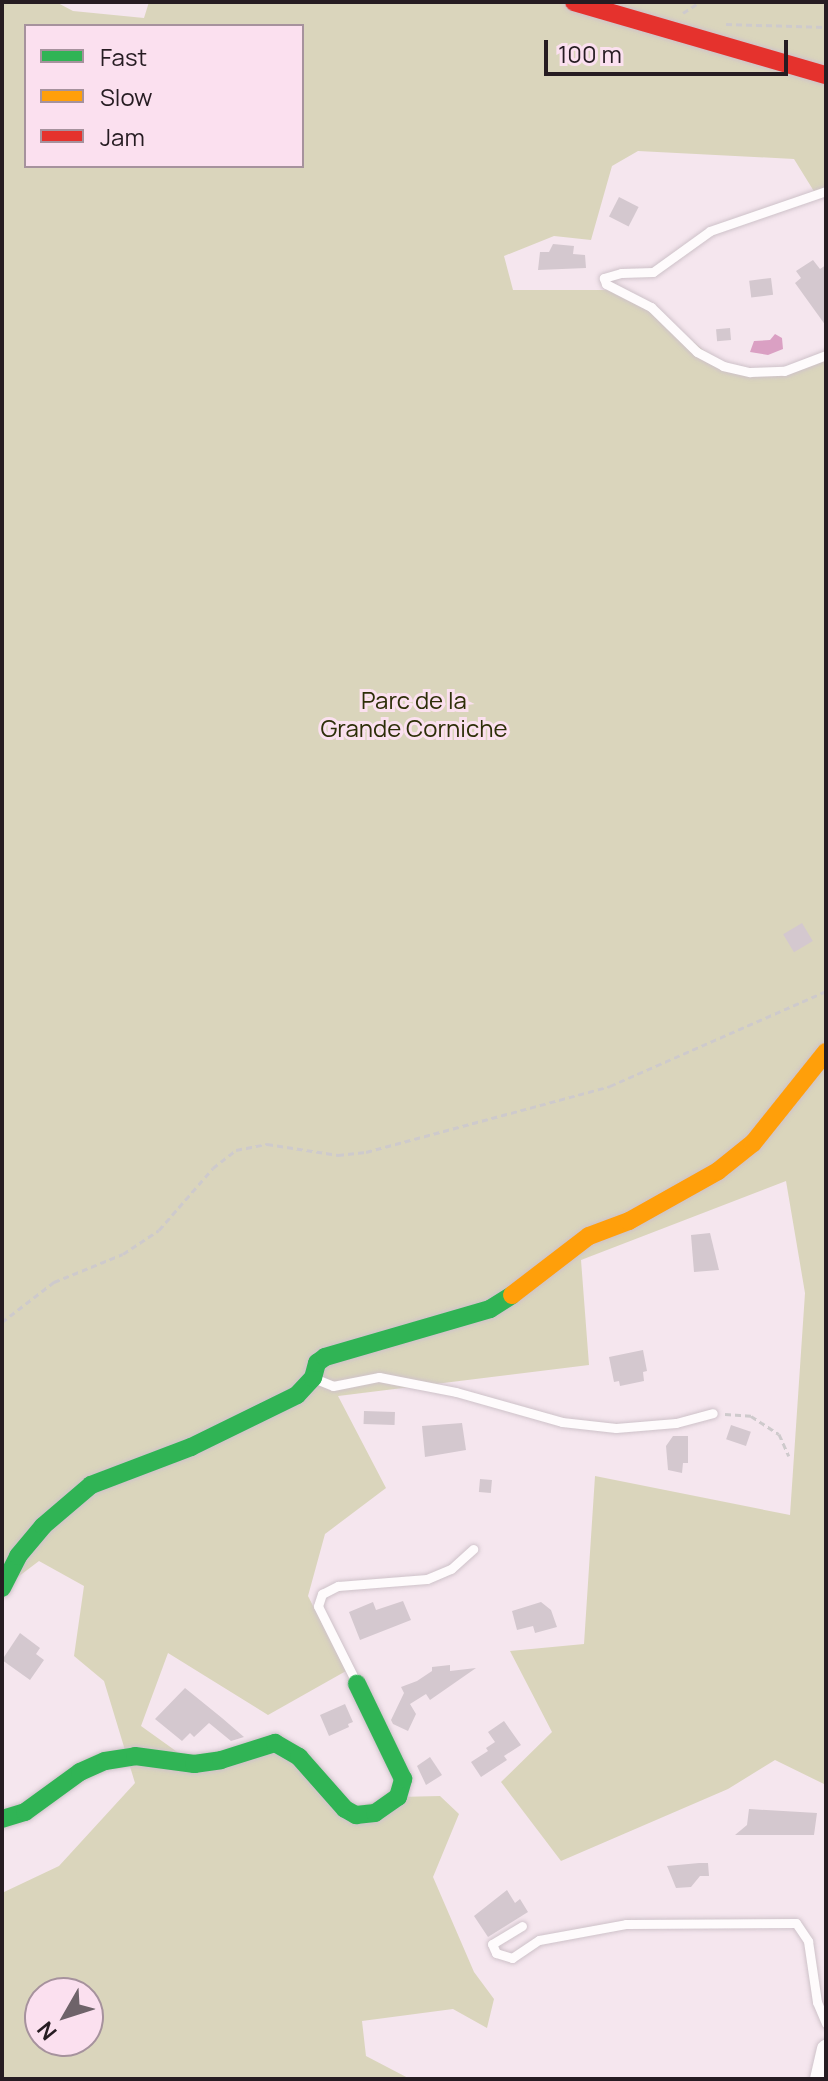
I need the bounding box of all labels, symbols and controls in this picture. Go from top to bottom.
legend [24,24,304,168]
scale bar [548,24,792,74]
text: 100 m [558,37,622,70]
text: Fast [100,40,147,73]
text: Slow [100,80,153,113]
text: Jam [100,120,145,153]
park label: Parc de la Grande Corniche [320,686,508,742]
north arrow [24,1977,104,2057]
text: N [30,2015,64,2046]

